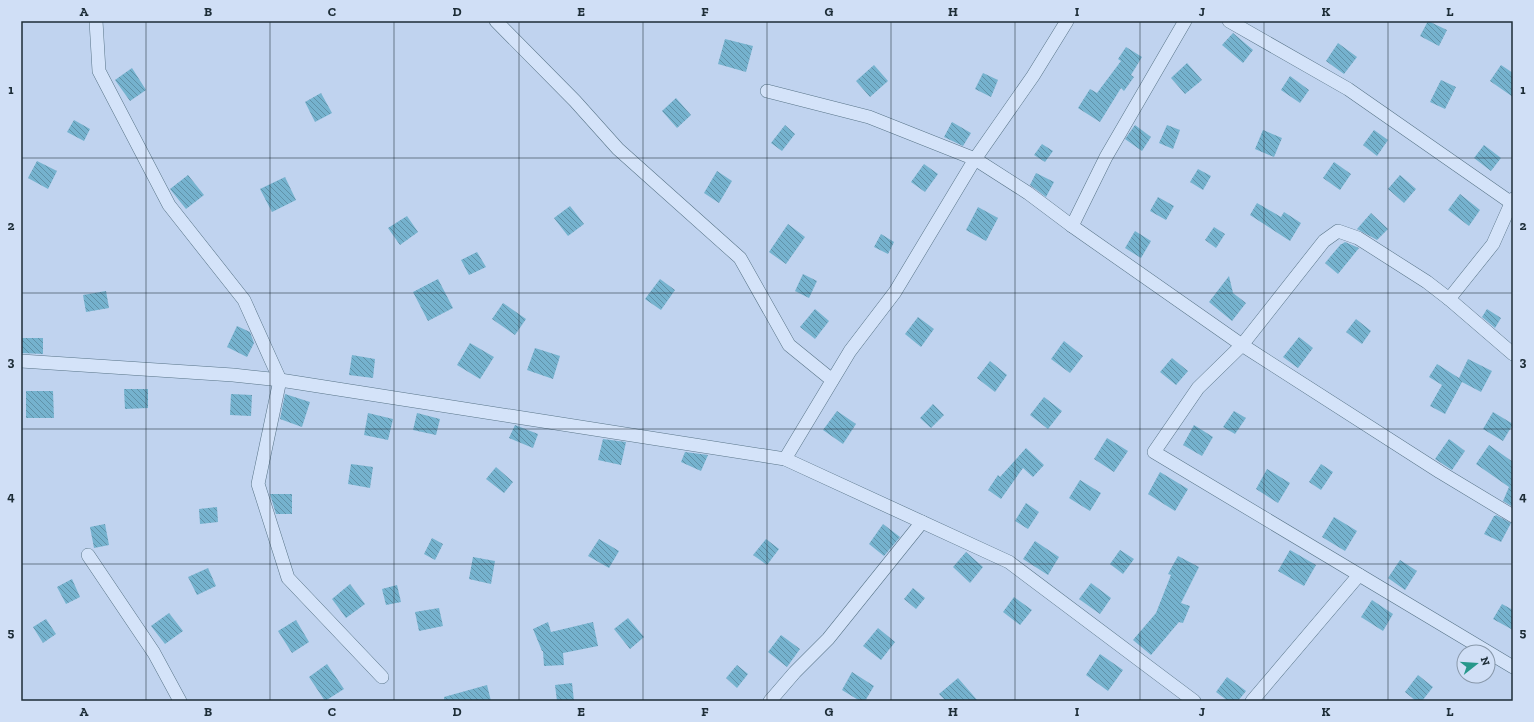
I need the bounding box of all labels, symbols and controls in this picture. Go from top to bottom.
text: A [80,4,89,19]
text: B [204,4,212,19]
text: C [328,4,336,19]
text: D [452,4,462,19]
text: E [577,4,585,19]
text: F [701,4,709,19]
text: G [825,4,834,19]
text: H [948,4,958,19]
text: I [1075,4,1080,19]
text: J [1199,4,1205,19]
text: K [1322,4,1331,19]
text: L [1446,4,1454,19]
text: 1 [8,82,14,97]
text: 1 [1520,82,1526,97]
text: 2 [8,218,15,233]
text: 2 [1520,218,1527,233]
text: 3 [8,354,15,369]
text: 3 [1520,354,1527,369]
text: 4 [7,489,15,504]
text: 4 [1519,489,1527,504]
text: 5 [8,625,15,640]
text: 5 [1520,625,1527,640]
north arrow [1456,644,1496,684]
text: N [1478,655,1493,668]
text: A [80,704,89,719]
text: B [204,704,212,719]
text: C [328,704,336,719]
text: D [452,704,462,719]
text: E [577,704,585,719]
text: F [701,704,709,719]
text: G [825,704,834,719]
text: H [948,704,958,719]
text: I [1075,704,1080,719]
text: J [1199,704,1205,719]
text: K [1322,704,1331,719]
text: L [1446,704,1454,719]

